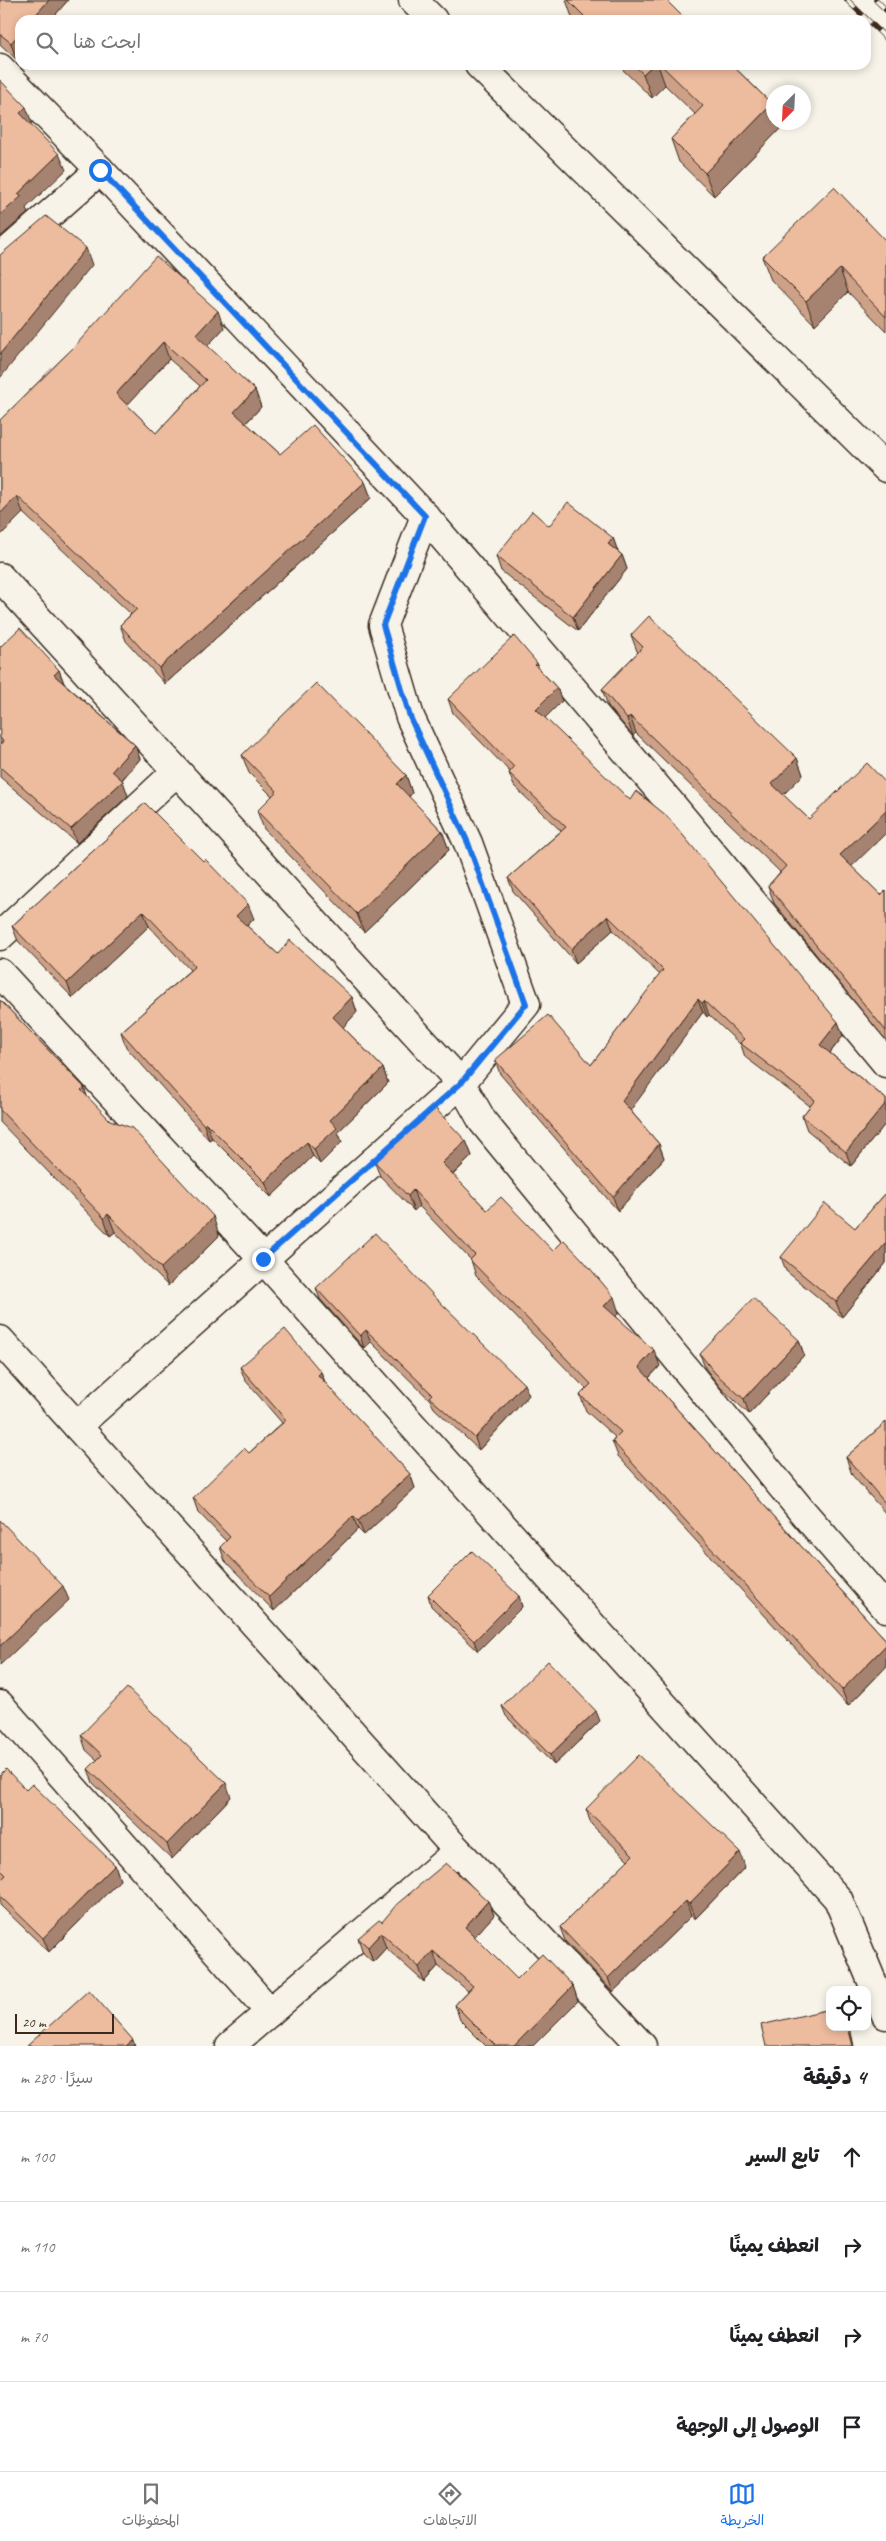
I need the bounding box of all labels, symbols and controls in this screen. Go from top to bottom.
search box [15,15,871,70]
icon: search [33,29,61,57]
text: ابحث هنا [73,30,141,54]
north arrow [766,85,811,130]
route start [89,159,112,182]
route end [252,1248,275,1271]
map controls [826,1986,871,2031]
button: locate [826,1986,871,2031]
scale bar [15,2011,114,2034]
text: 20 m [22,2014,46,2031]
text: 4 دقيقة [803,2064,866,2090]
text: سيرًا · 280 m [20,2068,93,2088]
icon: ahead [838,2143,866,2171]
text: تابع السير [747,2144,819,2168]
text: 100 m [20,2147,54,2167]
icon: right [838,2233,866,2261]
text: انعطف يمينًا [730,2234,819,2258]
text: 110 m [20,2237,54,2257]
icon: right [838,2323,866,2351]
text: انعطف يمينًا [730,2324,819,2348]
text: 70 m [20,2327,47,2347]
icon: arrive [838,2413,866,2441]
text: الوصول إلى الوجهة [676,2414,819,2438]
tab: المحفوظات [122,2480,179,2533]
tab: الاتجاهات [423,2480,477,2533]
tab: الخريطة [721,2480,764,2533]

